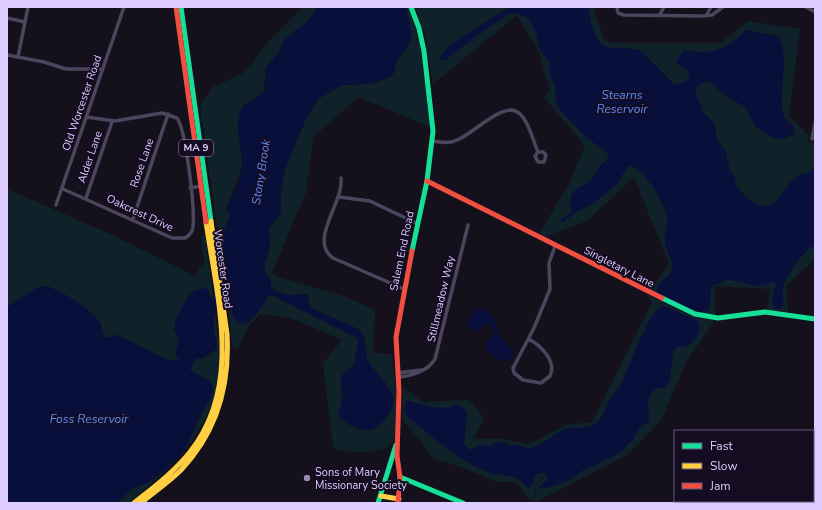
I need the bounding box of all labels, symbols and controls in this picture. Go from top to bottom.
street label: Old Worcester Road [59,53,105,153]
water label: Stearns Reservoir [597,87,648,117]
street label: Alder Lane [74,129,106,185]
street label: Rose Lane [127,136,157,190]
water label: Stony Brook [248,137,274,206]
road number: MA 9 [179,140,213,156]
street label: Oakcrest Drive [104,191,176,235]
street label: Salem End Road [386,210,418,292]
street label: Worcester Road [210,229,236,309]
street label: Singletary Lane [581,243,657,291]
street label: Stillmeadow Way [424,254,458,344]
water label: Foss Reservoir [50,411,129,427]
legend [674,430,814,502]
text: Fast [710,438,733,454]
text: Slow [710,458,738,474]
place label: Sons of Mary Missionary Society [315,465,407,493]
marker: Sons of Mary Missionary Society [302,473,312,483]
text: Jam [709,478,731,494]

